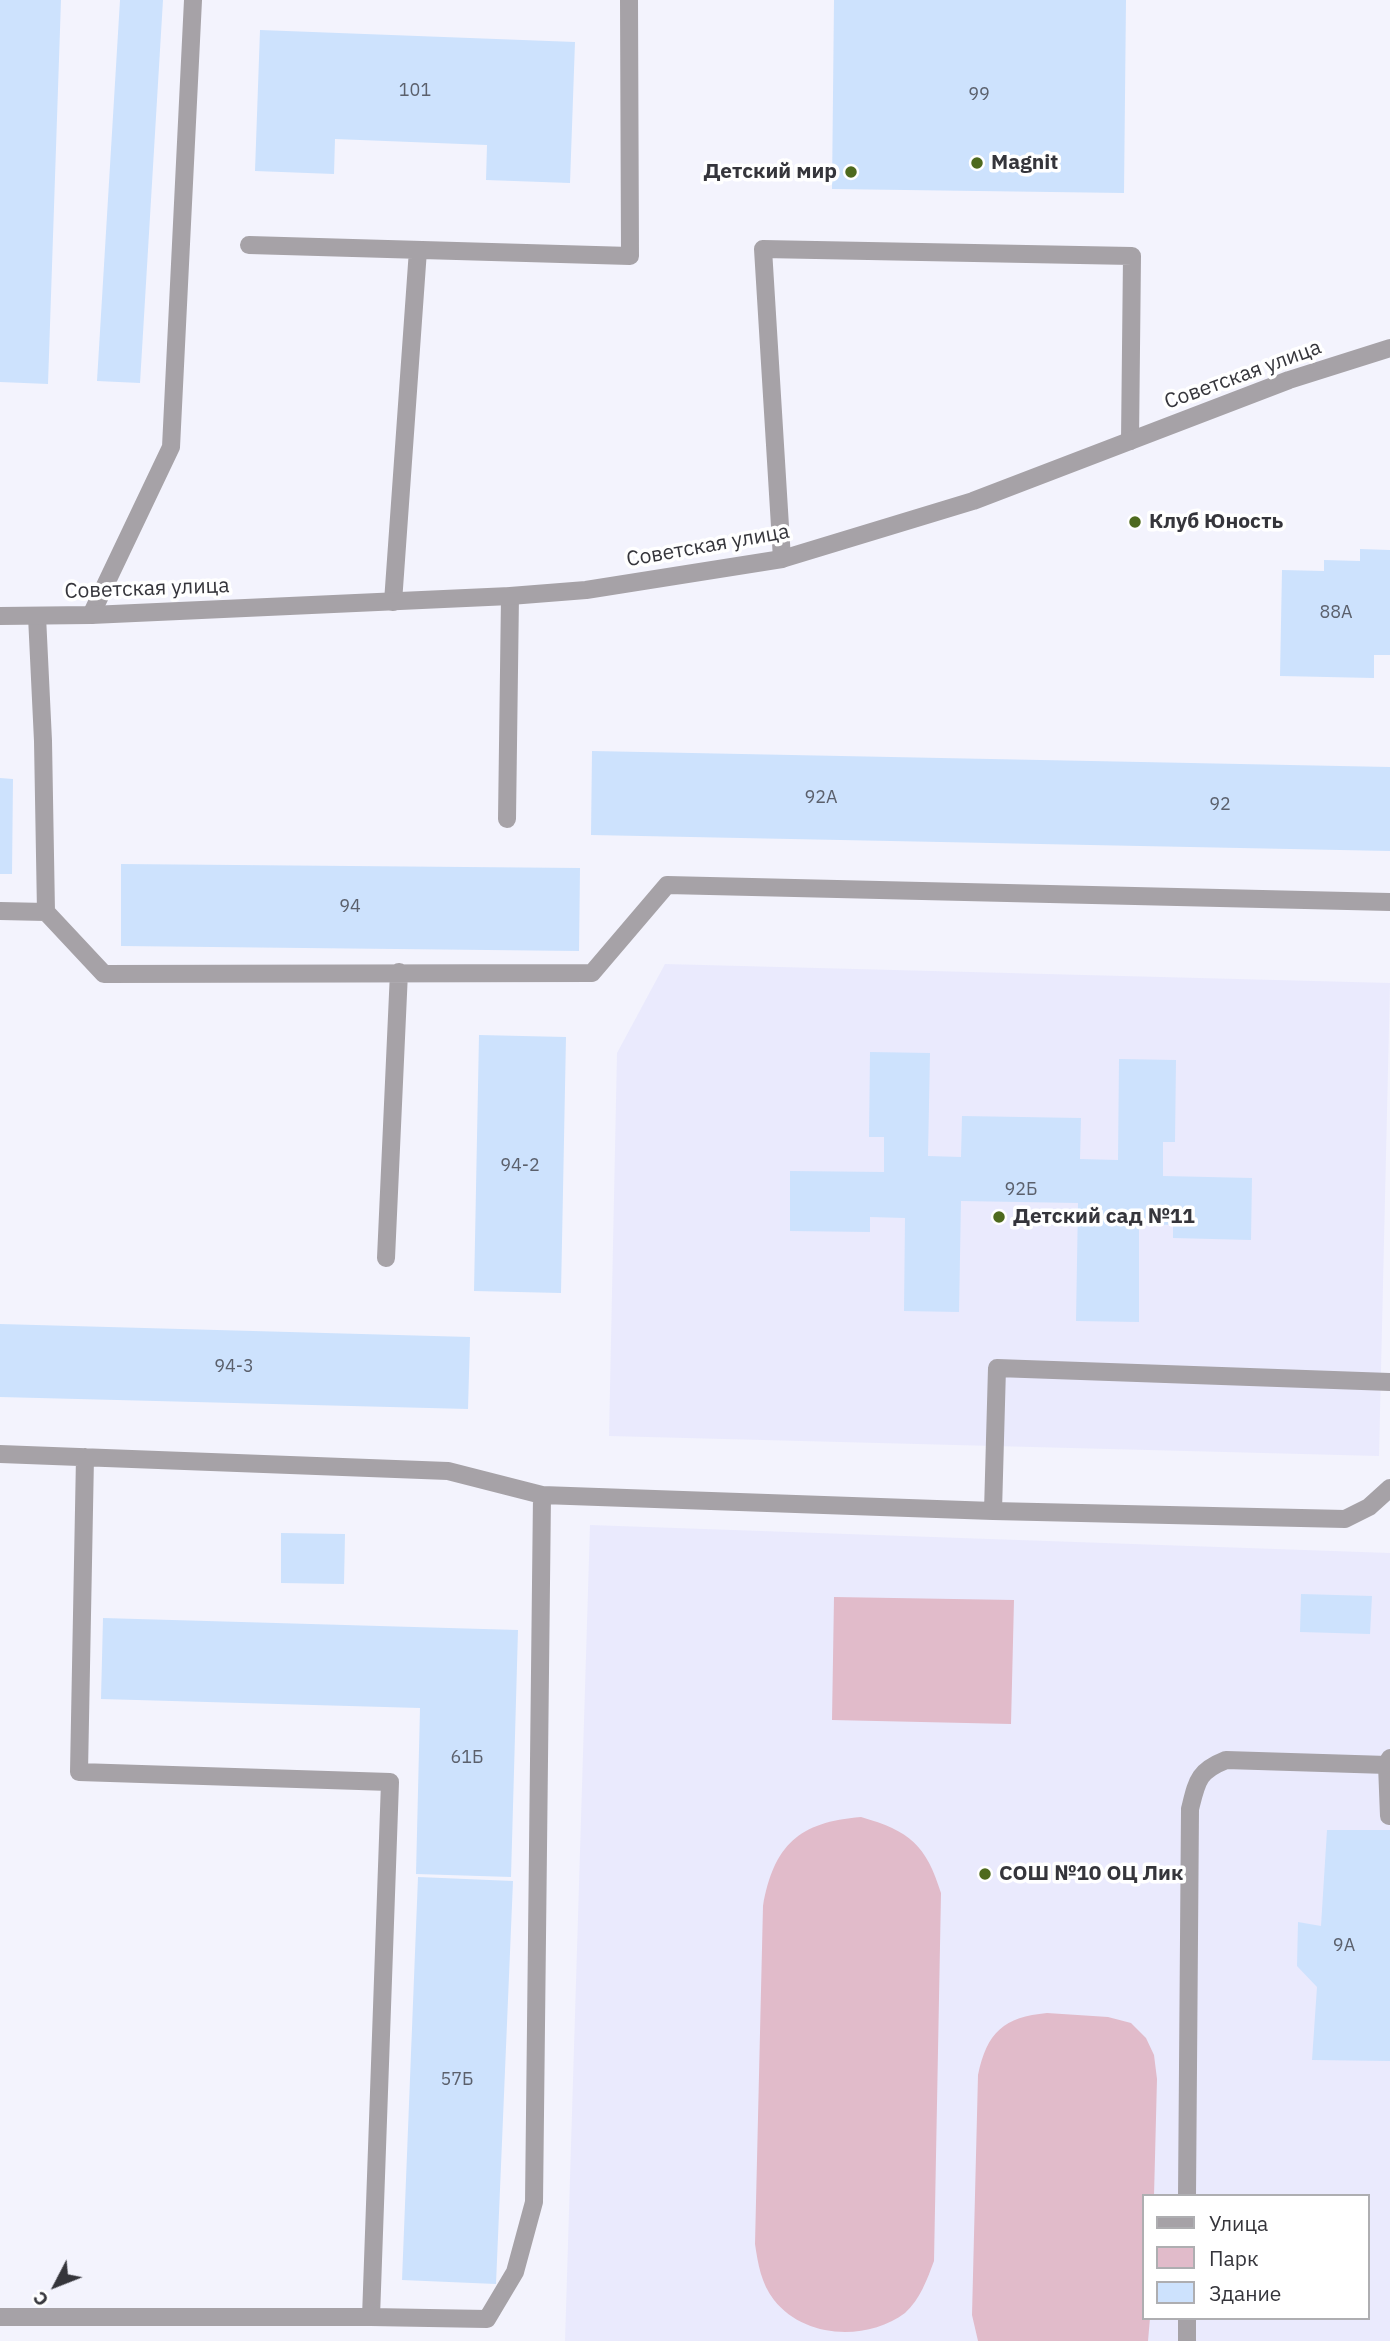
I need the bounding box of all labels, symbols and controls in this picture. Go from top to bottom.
house number: 101 [399,80,431,102]
house number: 99 [968,84,990,106]
place label: Magnit [991,150,1058,176]
marker: Magnit [969,155,985,171]
place label: Детский мир [703,159,837,185]
marker: Детский мир [843,164,859,180]
street label: Советская улица [1161,335,1325,415]
place label: Клуб Юность [1149,509,1283,535]
marker: Клуб Юность [1127,514,1143,530]
street label: Советская улица [625,519,791,573]
street label: Советская улица [64,574,230,604]
house number: 88А [1319,602,1353,624]
house number: 92А [804,787,838,809]
house number: 92 [1209,794,1231,816]
house number: 94 [339,896,361,918]
house number: 94-2 [500,1155,540,1177]
house number: 92Б [1004,1179,1038,1201]
place label: Детский сад №11 [1013,1204,1195,1230]
marker: Детский сад №11 [991,1209,1007,1225]
house number: 94-3 [214,1356,254,1378]
house number: 61Б [450,1747,484,1769]
place label: СОШ №10 ОЦ Лик [999,1861,1183,1887]
marker: СОШ №10 ОЦ Лик [977,1866,993,1882]
house number: 9А [1333,1935,1355,1957]
house number: 57Б [440,2069,474,2091]
legend [1142,2194,1369,2320]
text: Улица [1209,2209,1268,2237]
text: Парк [1209,2244,1259,2272]
north arrow [21,2250,91,2320]
text: Здание [1209,2279,1281,2307]
text: С [27,2286,53,2312]

